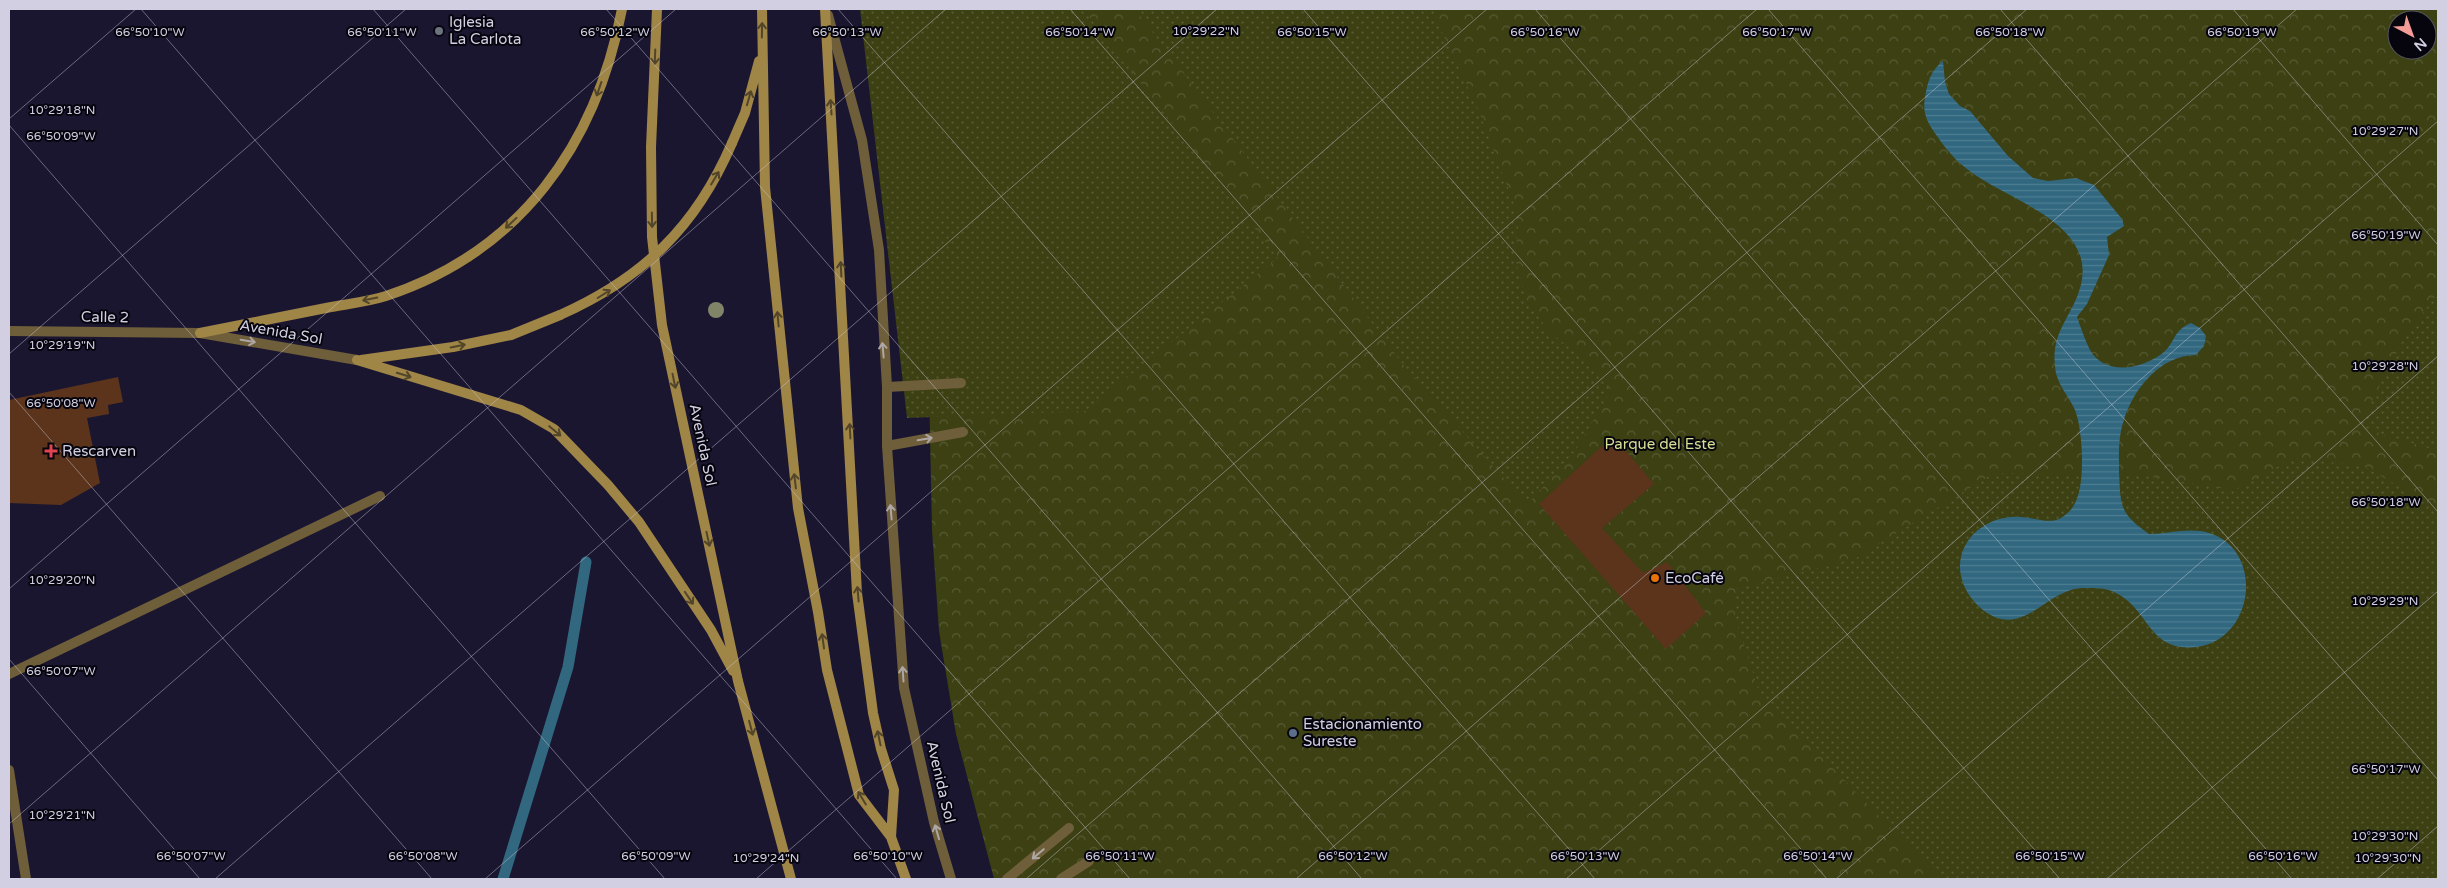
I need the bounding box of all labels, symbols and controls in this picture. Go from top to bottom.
north arrow [2387,10,2437,60]
place label: Iglesia La Carlota [449,13,522,48]
one-way arrow [757,22,767,38]
text: 10°29'22"N [1173,24,1240,38]
text: 66°50'10"W [115,25,185,39]
text: 66°50'11"W [347,25,417,39]
marker: Iglesia La Carlota [433,25,445,37]
text: 66°50'12"W [580,25,650,39]
text: 66°50'13"W [812,25,882,39]
text: 66°50'14"W [1045,25,1115,39]
text: 66°50'15"W [1277,25,1347,39]
text: 66°50'16"W [1510,25,1580,39]
text: 66°50'17"W [1742,25,1812,39]
text: 66°50'18"W [1975,25,2045,39]
text: 66°50'19"W [2207,25,2277,39]
text: N [2410,34,2430,55]
one-way arrow [650,49,660,65]
one-way arrow [594,81,603,96]
one-way arrow [744,90,754,106]
one-way arrow [826,99,836,115]
text: 10°29'18"N [29,103,96,117]
text: 10°29'27"N [2352,124,2419,138]
text: 66°50'09"W [26,129,96,143]
one-way arrow [711,172,721,186]
one-way arrow [647,212,657,228]
one-way arrow [504,217,517,229]
text: 66°50'19"W [2351,228,2421,242]
one-way arrow [836,261,845,277]
one-way arrow [596,289,610,299]
one-way arrow [362,295,378,305]
street label: Calle 2 [81,308,129,326]
one-way arrow [773,311,783,327]
street label: Avenida Sol [238,316,324,348]
one-way arrow [240,337,256,347]
text: 10°29'19"N [29,338,96,352]
one-way arrow [449,341,465,351]
one-way arrow [878,342,888,358]
text: 10°29'28"N [2352,359,2419,373]
one-way arrow [396,370,412,380]
one-way arrow [670,372,679,388]
text: 66°50'08"W [26,396,96,410]
street label: Avenida Sol [685,402,721,488]
one-way arrow [845,424,854,440]
one-way arrow [548,426,561,437]
one-way arrow [917,434,933,444]
park label: Parque del Este [1605,435,1715,453]
place label: Rescarven [62,442,136,460]
marker: Rescarven [44,444,58,458]
one-way arrow [790,473,800,489]
text: 66°50'18"W [2351,495,2421,509]
one-way arrow [886,504,896,520]
one-way arrow [704,531,713,547]
place label: EcoCafé [1665,569,1724,587]
marker: EcoCafé [1649,572,1661,584]
text: 10°29'20"N [29,573,96,587]
one-way arrow [853,586,863,602]
one-way arrow [684,591,694,605]
text: 10°29'29"N [2352,594,2419,608]
one-way arrow [817,633,827,649]
text: 66°50'07"W [26,664,96,678]
one-way arrow [899,666,908,682]
place label: Estacionamiento Sureste [1303,715,1422,750]
one-way arrow [747,720,756,736]
marker: Estacionamiento Sureste [1287,727,1299,739]
one-way arrow [874,731,883,747]
street label: Avenida Sol [923,739,959,825]
text: 66°50'17"W [2351,762,2421,776]
one-way arrow [857,791,867,805]
text: 10°29'21"N [29,808,96,822]
one-way arrow [932,825,942,841]
text: 10°29'30"N [2352,829,2419,843]
one-way arrow [1032,848,1045,859]
text: 66°50'07"W [156,849,226,863]
text: 66°50'08"W [388,849,458,863]
text: 66°50'09"W [621,849,691,863]
text: 66°50'10"W [853,849,923,863]
text: 66°50'11"W [1085,849,1155,863]
text: 66°50'12"W [1318,849,1388,863]
text: 66°50'13"W [1550,849,1620,863]
text: 66°50'14"W [1783,849,1853,863]
text: 66°50'15"W [2015,849,2085,863]
text: 66°50'16"W [2248,849,2318,863]
text: 10°29'24"N [733,851,800,865]
text: 10°29'30"N [2355,851,2422,865]

